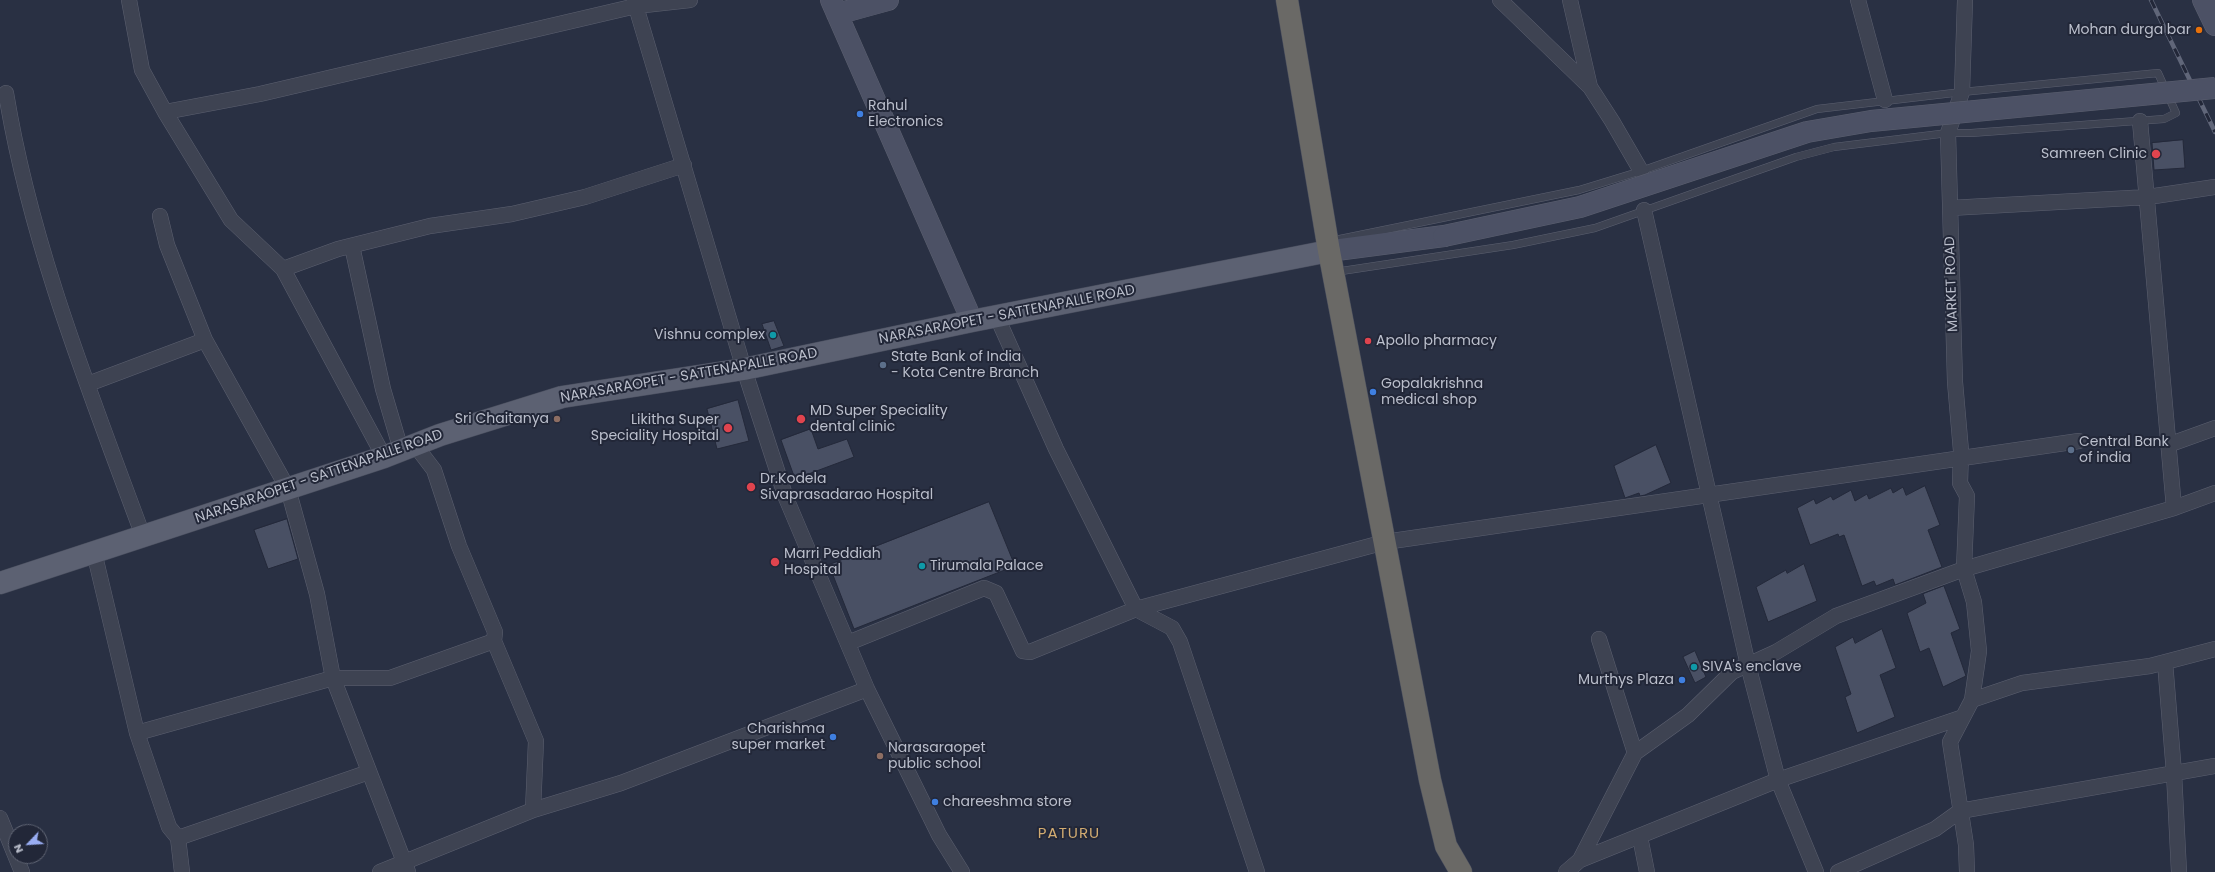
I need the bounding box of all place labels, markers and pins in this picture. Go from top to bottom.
place label: Mohan durga bar [2068,22,2191,38]
marker: Mohan durga bar [2194,25,2204,35]
place label: Rahul Electronics [868,98,943,130]
marker: Rahul Electronics [855,109,865,119]
place label: Samreen Clinic [2041,146,2147,162]
marker: Samreen Clinic [2150,148,2162,160]
place label: Vishnu complex [654,327,765,343]
marker: Vishnu complex [768,330,778,340]
place label: Apollo pharmacy [1376,333,1497,349]
marker: Apollo pharmacy [1363,336,1373,346]
place label: State Bank of India - Kota Centre Branch [891,349,1039,382]
marker: State Bank of India - Kota Centre Branch [878,360,888,370]
place label: Gopalakrishna medical shop [1381,376,1483,408]
marker: Gopalakrishna medical shop [1368,387,1378,397]
place label: MD Super Speciality dental clinic [810,403,948,436]
place label: Sri Chaitanya [455,411,549,427]
place label: Likitha Super Speciality Hospital [591,412,719,444]
marker: MD Super Speciality dental clinic [795,413,807,425]
marker: Sri Chaitanya [552,414,562,424]
marker: Likitha Super Speciality Hospital [722,422,734,434]
place label: Central Bank of india [2079,434,2169,466]
marker: Central Bank of india [2066,445,2076,455]
place label: Dr.Kodela Sivaprasadarao Hospital [760,471,933,504]
marker: Dr.Kodela Sivaprasadarao Hospital [745,481,757,493]
place label: Marri Peddiah Hospital [784,546,881,578]
marker: Marri Peddiah Hospital [769,556,781,568]
place label: Tirumala Palace [930,558,1043,574]
marker: Tirumala Palace [917,561,927,571]
place label: SIVA's enclave [1702,659,1801,675]
marker: SIVA's enclave [1689,662,1699,672]
place label: Murthys Plaza [1578,672,1674,688]
marker: Murthys Plaza [1677,675,1687,685]
place label: Charishma super market [732,721,825,754]
marker: Charishma super market [828,732,838,742]
place label: Narasaraopet public school [888,740,986,772]
marker: Narasaraopet public school [875,751,885,761]
place label: chareeshma store [943,794,1072,810]
marker: chareeshma store [930,797,940,807]

